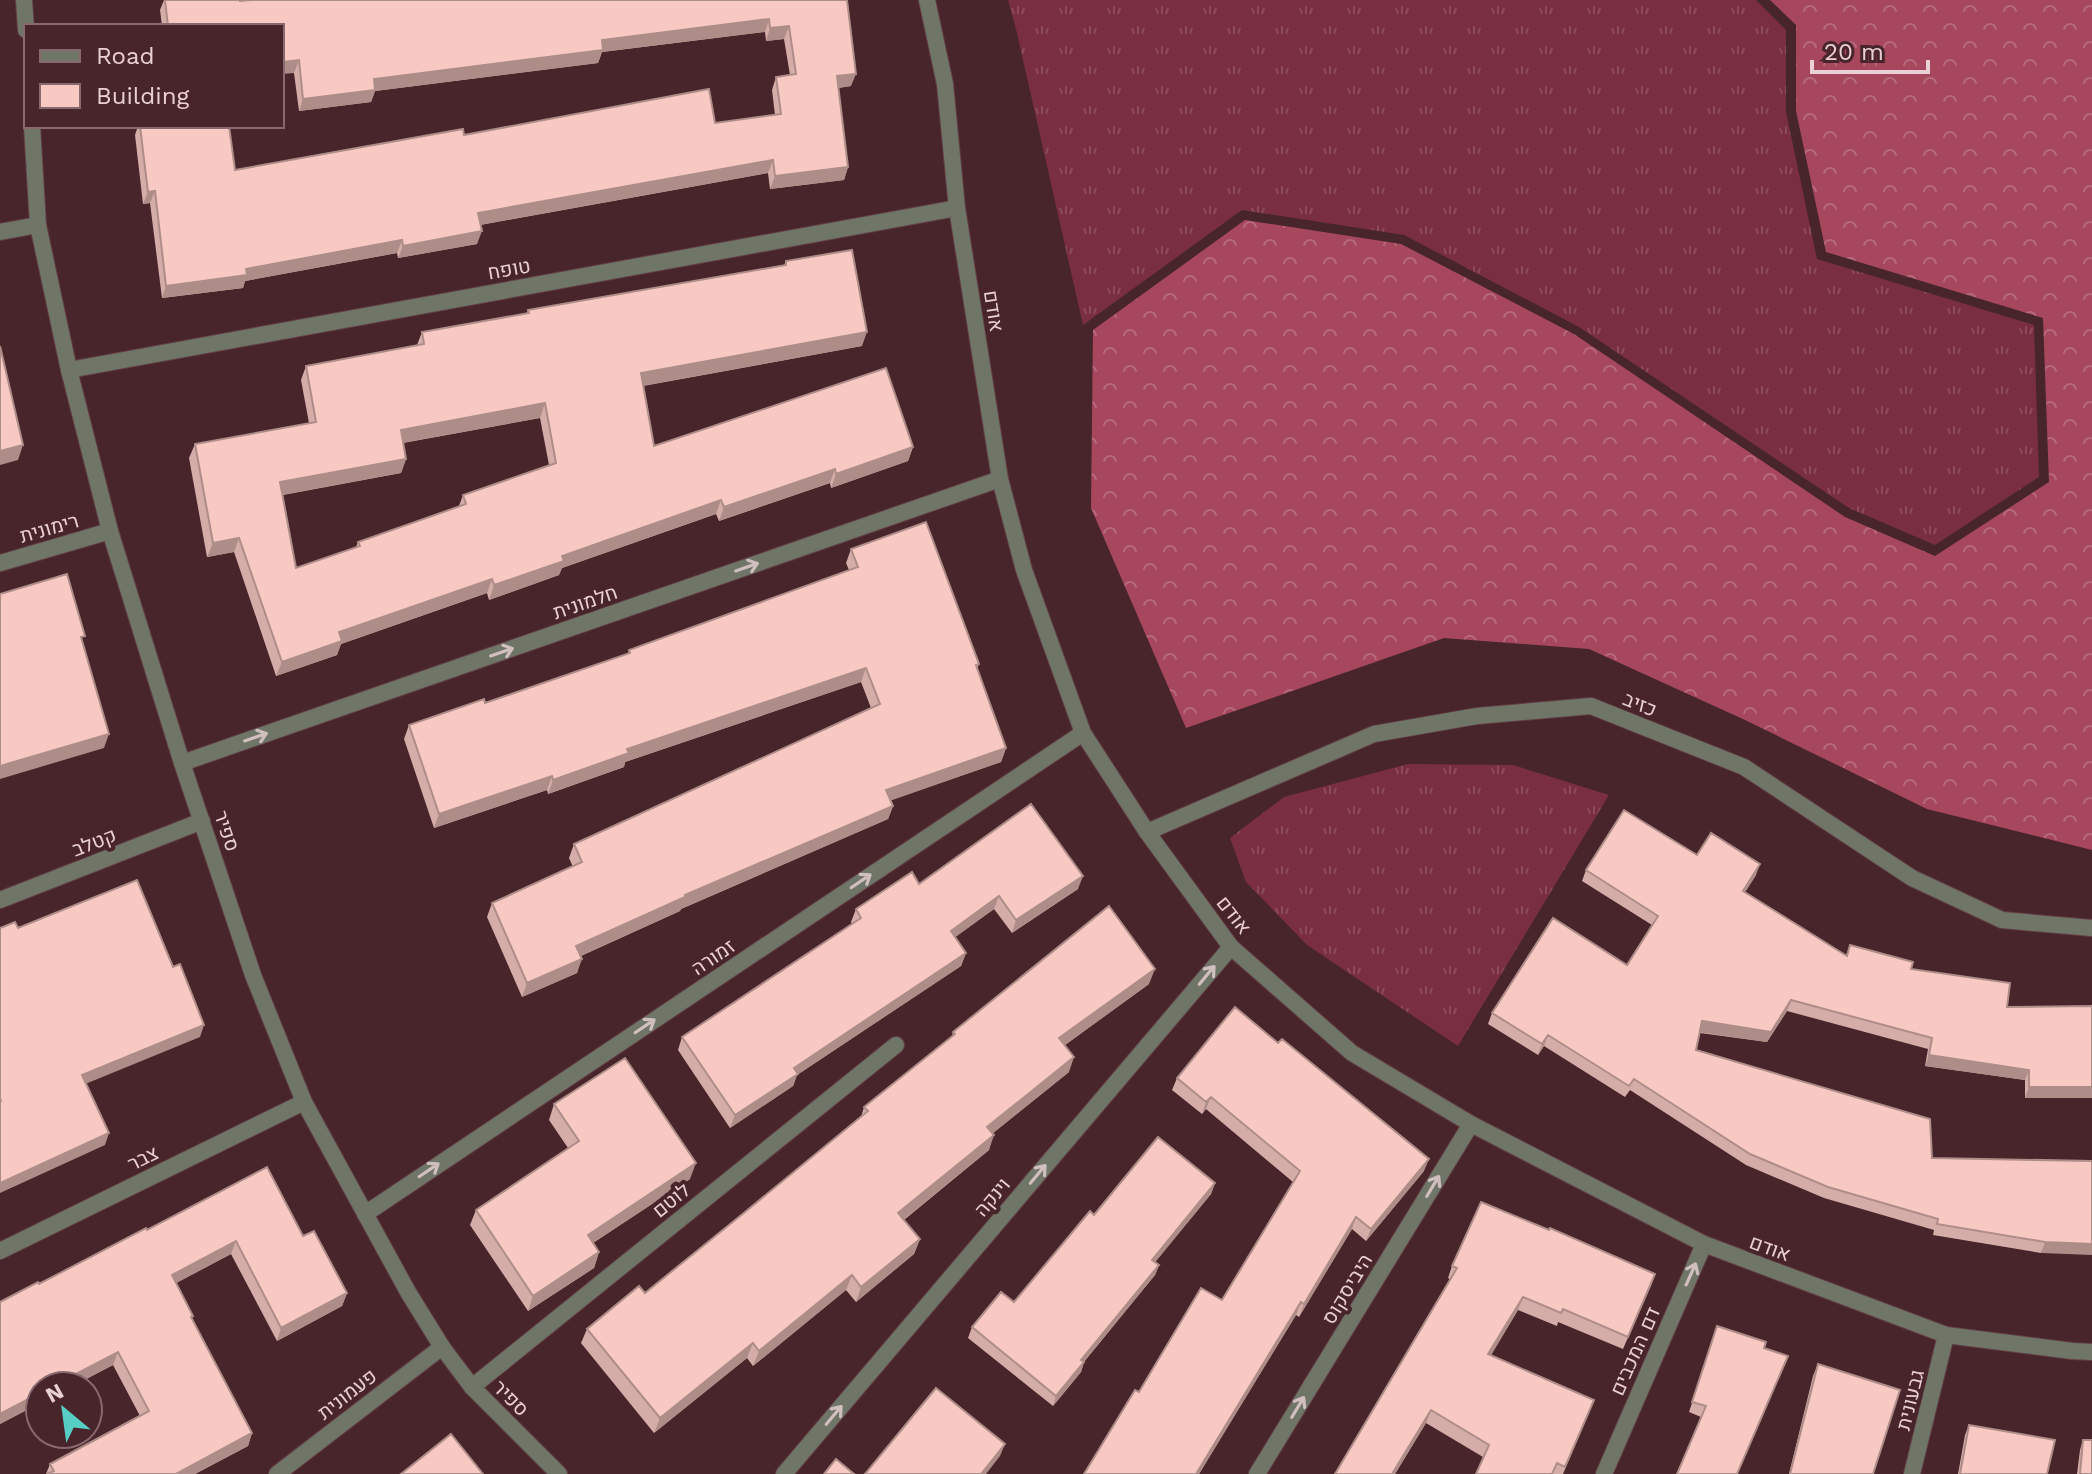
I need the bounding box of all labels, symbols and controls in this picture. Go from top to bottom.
legend [24,24,284,128]
scale bar [1812,24,1928,74]
text: 20 m [1824,38,1884,66]
text: Road [96,42,155,70]
text: Building [96,82,189,110]
street label: טופח [486,253,532,285]
street label: אודם [979,288,1009,334]
street label: רימונית [17,508,81,548]
one-way arrow [734,559,759,573]
street label: חלמונית [550,580,620,624]
one-way arrow [489,644,514,659]
street label: כזיב [1620,686,1660,722]
one-way arrow [243,729,268,744]
street label: ספיר [209,808,245,854]
street label: קטלב [68,823,120,861]
one-way arrow [850,873,872,889]
street label: אודם [1212,891,1256,939]
street label: זמורה [687,934,739,980]
one-way arrow [1198,966,1216,986]
one-way arrow [634,1017,656,1034]
street label: צבר [124,1140,162,1176]
one-way arrow [418,1162,440,1179]
one-way arrow [1029,1164,1047,1184]
street label: וינקה [969,1173,1015,1221]
one-way arrow [1426,1175,1442,1198]
street label: לוטם [647,1178,695,1222]
street label: אודם [1746,1230,1794,1266]
street label: היביסקוס [1317,1249,1377,1329]
one-way arrow [1684,1262,1699,1287]
street label: דם המכבים [1605,1303,1665,1399]
street label: פעמונית [313,1363,381,1425]
street label: גבעונית [1891,1367,1929,1433]
north arrow [24,1370,104,1450]
street label: ספיר [488,1375,534,1421]
text: N [41,1378,68,1408]
one-way arrow [1290,1396,1306,1419]
one-way arrow [825,1405,843,1425]

